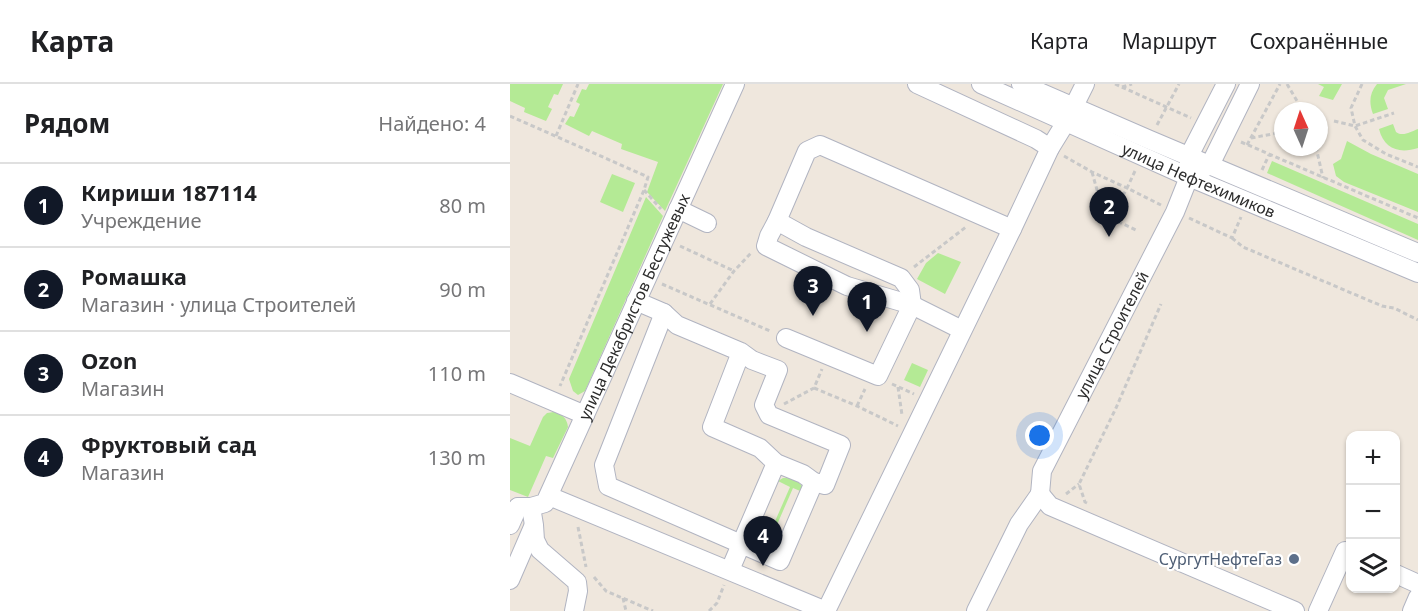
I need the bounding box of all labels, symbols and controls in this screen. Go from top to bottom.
text: Карта [30,22,114,60]
text: Карта [1030,27,1089,55]
text: Маршрут [1122,27,1217,55]
text: Сохранённые [1250,27,1388,55]
north arrow [1274,102,1328,156]
text: Рядом [24,105,110,141]
text: Найдено: 4 [378,110,486,137]
street label: улица Нефтехимиков [1119,137,1279,223]
text: Кириши 187114 [81,177,257,207]
pin: 2 [1090,188,1128,237]
street label: улица Декабристов Бестужевых [573,189,695,424]
text: 1 [38,192,49,219]
text: 80 m [439,192,486,219]
text: Учреждение [81,207,202,234]
text: Ромашка [81,261,187,291]
pin: 3 [794,266,832,316]
street label: улица Строителей [1070,267,1154,403]
text: 2 [38,276,49,303]
text: 90 m [439,276,486,303]
pin: 1 [848,282,886,332]
text: Магазин · улица Строителей [81,291,356,318]
text: Ozon [81,345,137,375]
text: 3 [38,360,49,387]
text: 110 m [428,360,486,387]
text: Магазин [81,375,165,402]
your location [1025,421,1054,450]
text: Фруктовый сад [81,429,256,459]
map controls [1346,431,1400,593]
button: + [1346,431,1400,485]
text: 4 [38,444,49,471]
text: 130 m [428,444,486,471]
text: Магазин [81,459,165,486]
button: − [1346,485,1400,539]
pin: 4 [744,516,782,566]
button: layers [1346,539,1400,593]
place label: СургутНефтеГаз [1159,548,1282,570]
marker: СургутНефтеГаз [1287,552,1301,566]

